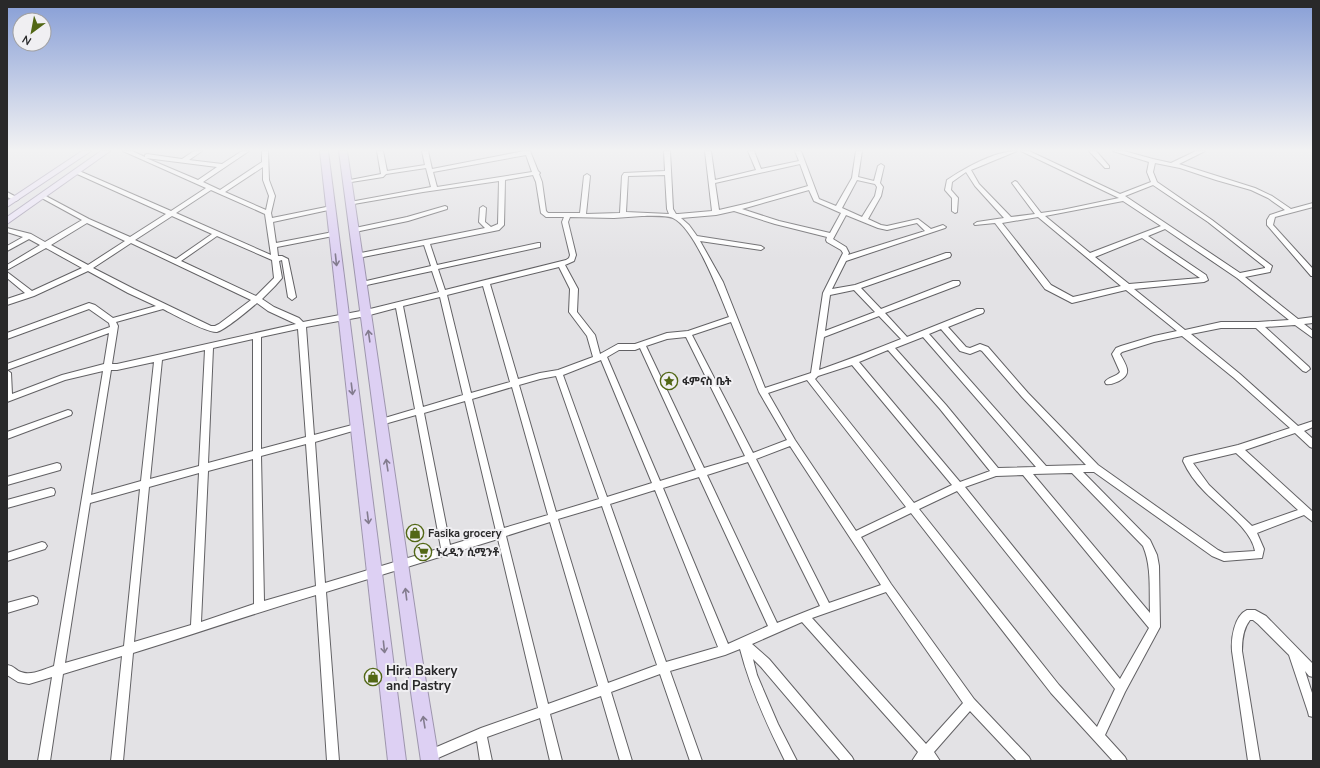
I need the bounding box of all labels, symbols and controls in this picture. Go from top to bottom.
north arrow [12,12,52,52]
text: N [19,32,34,49]
one-way arrow [332,253,340,266]
one-way arrow [365,330,373,343]
place icon: ፋምናስ ቤት [659,371,679,391]
place label: ፋምናስ ቤት [682,374,732,389]
one-way arrow [348,382,356,395]
one-way arrow [383,459,391,472]
one-way arrow [364,511,372,524]
shop icon: Fasika grocery [405,523,425,543]
place label: Fasika grocery [428,526,502,541]
supermarket icon: ኑረዲን ሲሚንቶ [413,542,433,562]
place label: ኑረዲን ሲሚንቶ [436,545,499,560]
one-way arrow [402,588,410,601]
one-way arrow [380,640,387,653]
place label: Hira Bakery and Pastry [386,662,457,695]
shop icon: Hira Bakery and Pastry [363,667,383,687]
one-way arrow [420,716,428,729]

